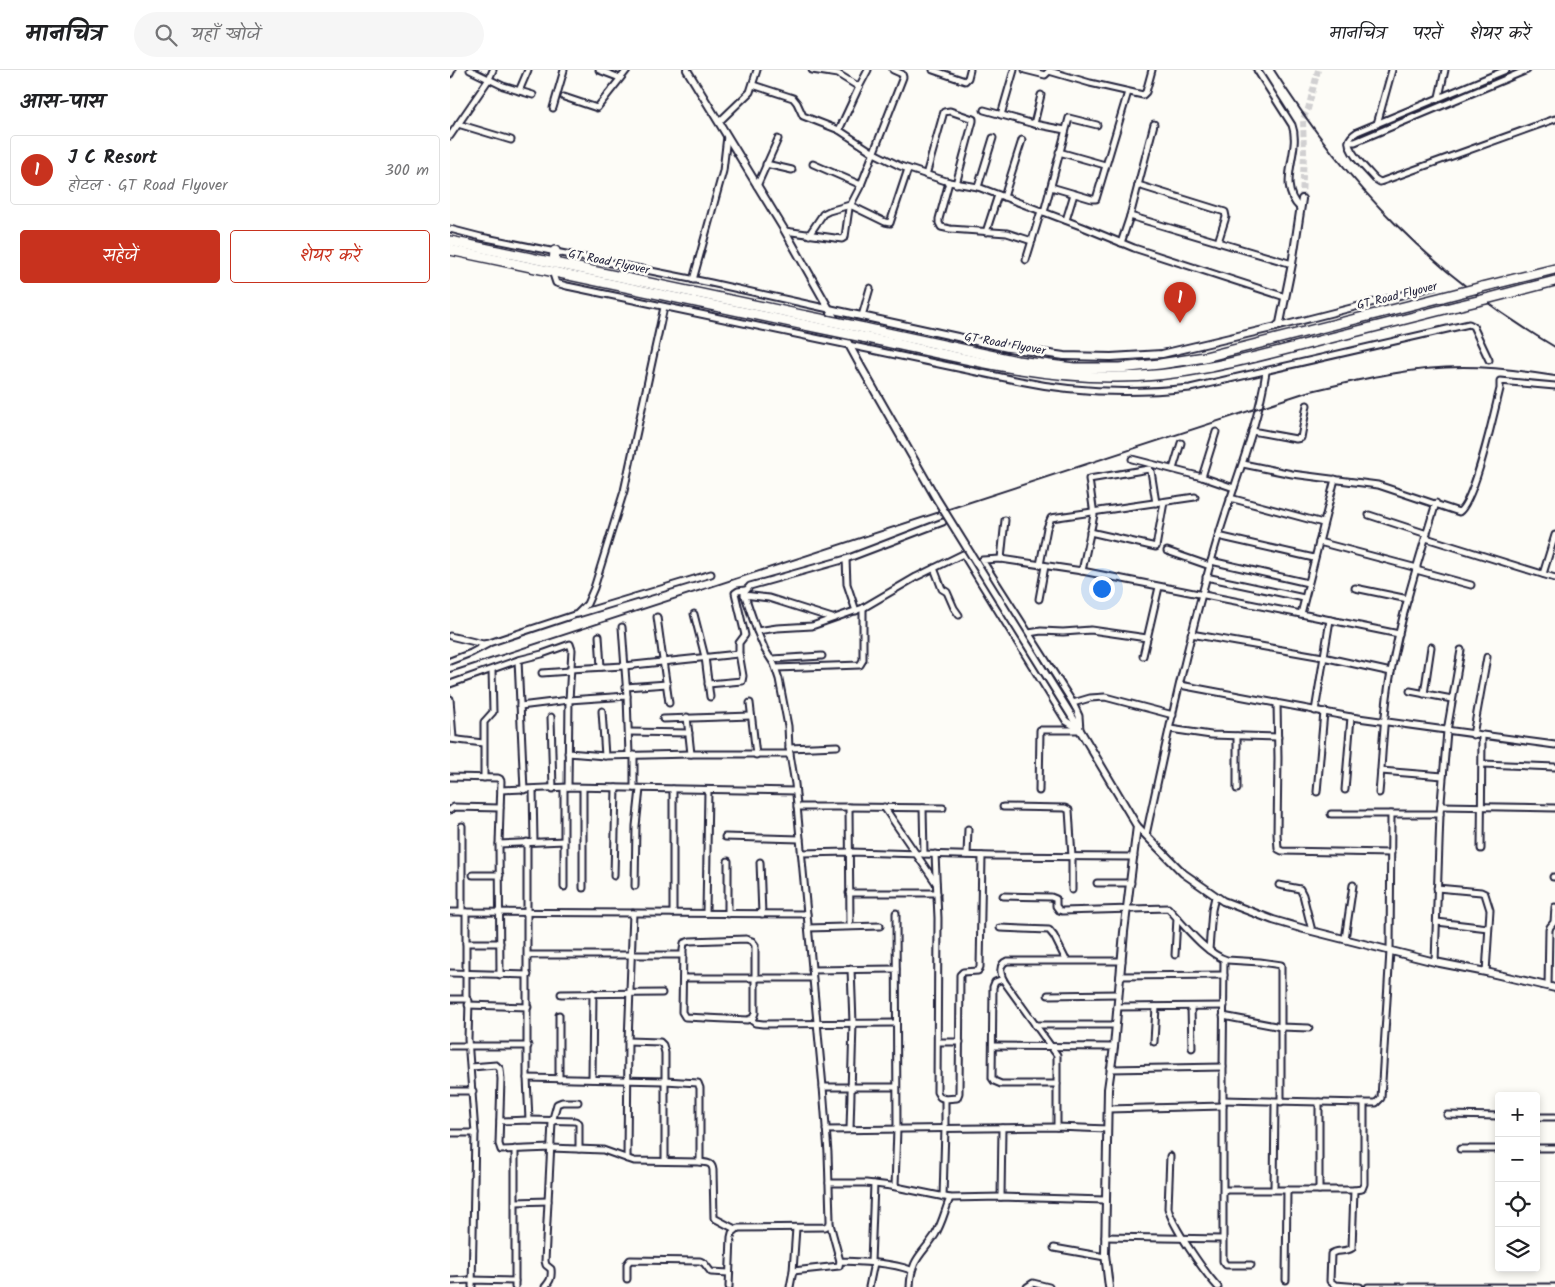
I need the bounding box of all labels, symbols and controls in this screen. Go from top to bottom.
search box [134,12,484,57]
text: मानचित्र [25,15,104,54]
text: यहाँ खोजें [192,20,260,50]
text: मानचित्र [1330,20,1386,49]
text: परतें [1414,20,1441,49]
text: शेयर करें [1469,20,1530,49]
icon: search [152,21,180,49]
text: आस-पास [20,86,104,119]
text: J C Resort [68,143,157,173]
text: 1 [35,158,39,183]
text: 300 m [385,158,429,183]
text: होटल · GT Road Flyover [68,173,227,198]
button: सहेजें [20,230,220,283]
button: शेयर करें [230,230,430,283]
street label: GT Road Flyover [567,244,652,280]
street label: GT Road Flyover [1355,277,1440,315]
pin: 1 [1164,282,1196,323]
street label: GT Road Flyover [963,328,1048,361]
your location [1089,576,1115,602]
map controls [1495,1092,1540,1272]
button: + [1495,1092,1540,1137]
button: − [1495,1137,1540,1182]
button: locate [1495,1182,1540,1227]
button: layers [1495,1227,1540,1272]

